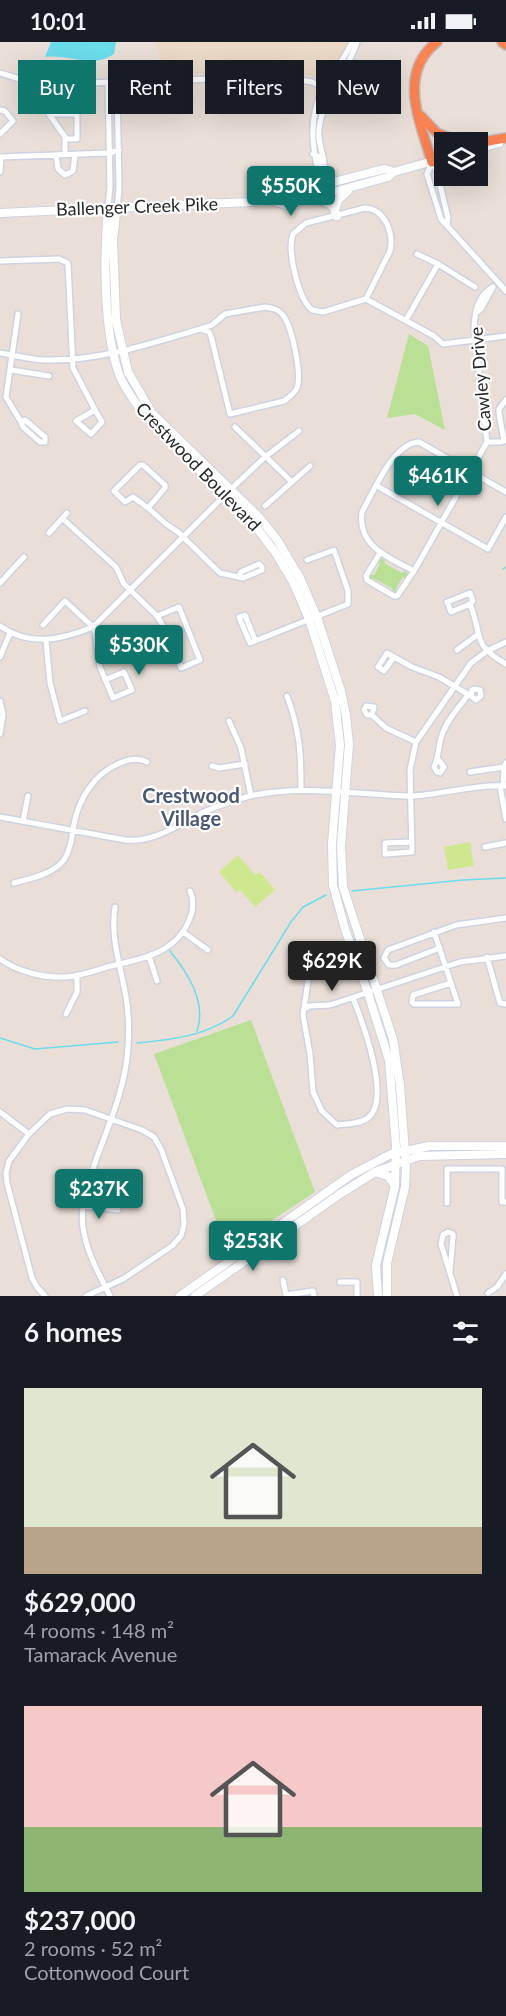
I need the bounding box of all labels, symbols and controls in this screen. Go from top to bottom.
text: 10:01 [30,8,87,35]
chip: Buy [18,60,96,114]
chip: Rent [108,60,193,114]
chip: Filters [205,60,304,114]
chip: New [316,60,401,114]
map controls [434,132,488,186]
button: layers [434,132,488,186]
pin: $550K [249,166,333,217]
text: $550K [261,173,321,197]
street label: Ballenger Creek Pike [56,192,218,220]
street label: Cawley Drive [464,326,496,432]
street label: Crestwood Boulevard [132,397,266,535]
pin: $461K [396,456,480,507]
text: $461K [408,463,468,487]
pin: $530K [97,625,181,676]
text: $530K [109,632,169,656]
district label: Crestwood Village [142,783,240,830]
pin: $629K [290,941,374,992]
text: $629K [302,948,362,972]
pin: $237K [57,1169,141,1220]
text: $237K [69,1176,129,1200]
pin: $253K [211,1221,295,1272]
text: $253K [223,1228,283,1252]
text: 6 homes [24,1316,122,1348]
icon: filters [449,1316,482,1349]
icon: home [199,1427,307,1535]
text: $629,000 [24,1586,136,1618]
text: 4 rooms · 148 m² [24,1618,174,1642]
text: Tamarack Avenue [24,1642,177,1666]
icon: home [199,1745,307,1853]
text: $237,000 [24,1904,136,1936]
text: 2 rooms · 52 m² [24,1936,162,1960]
text: Cottonwood Court [24,1960,189,1984]

